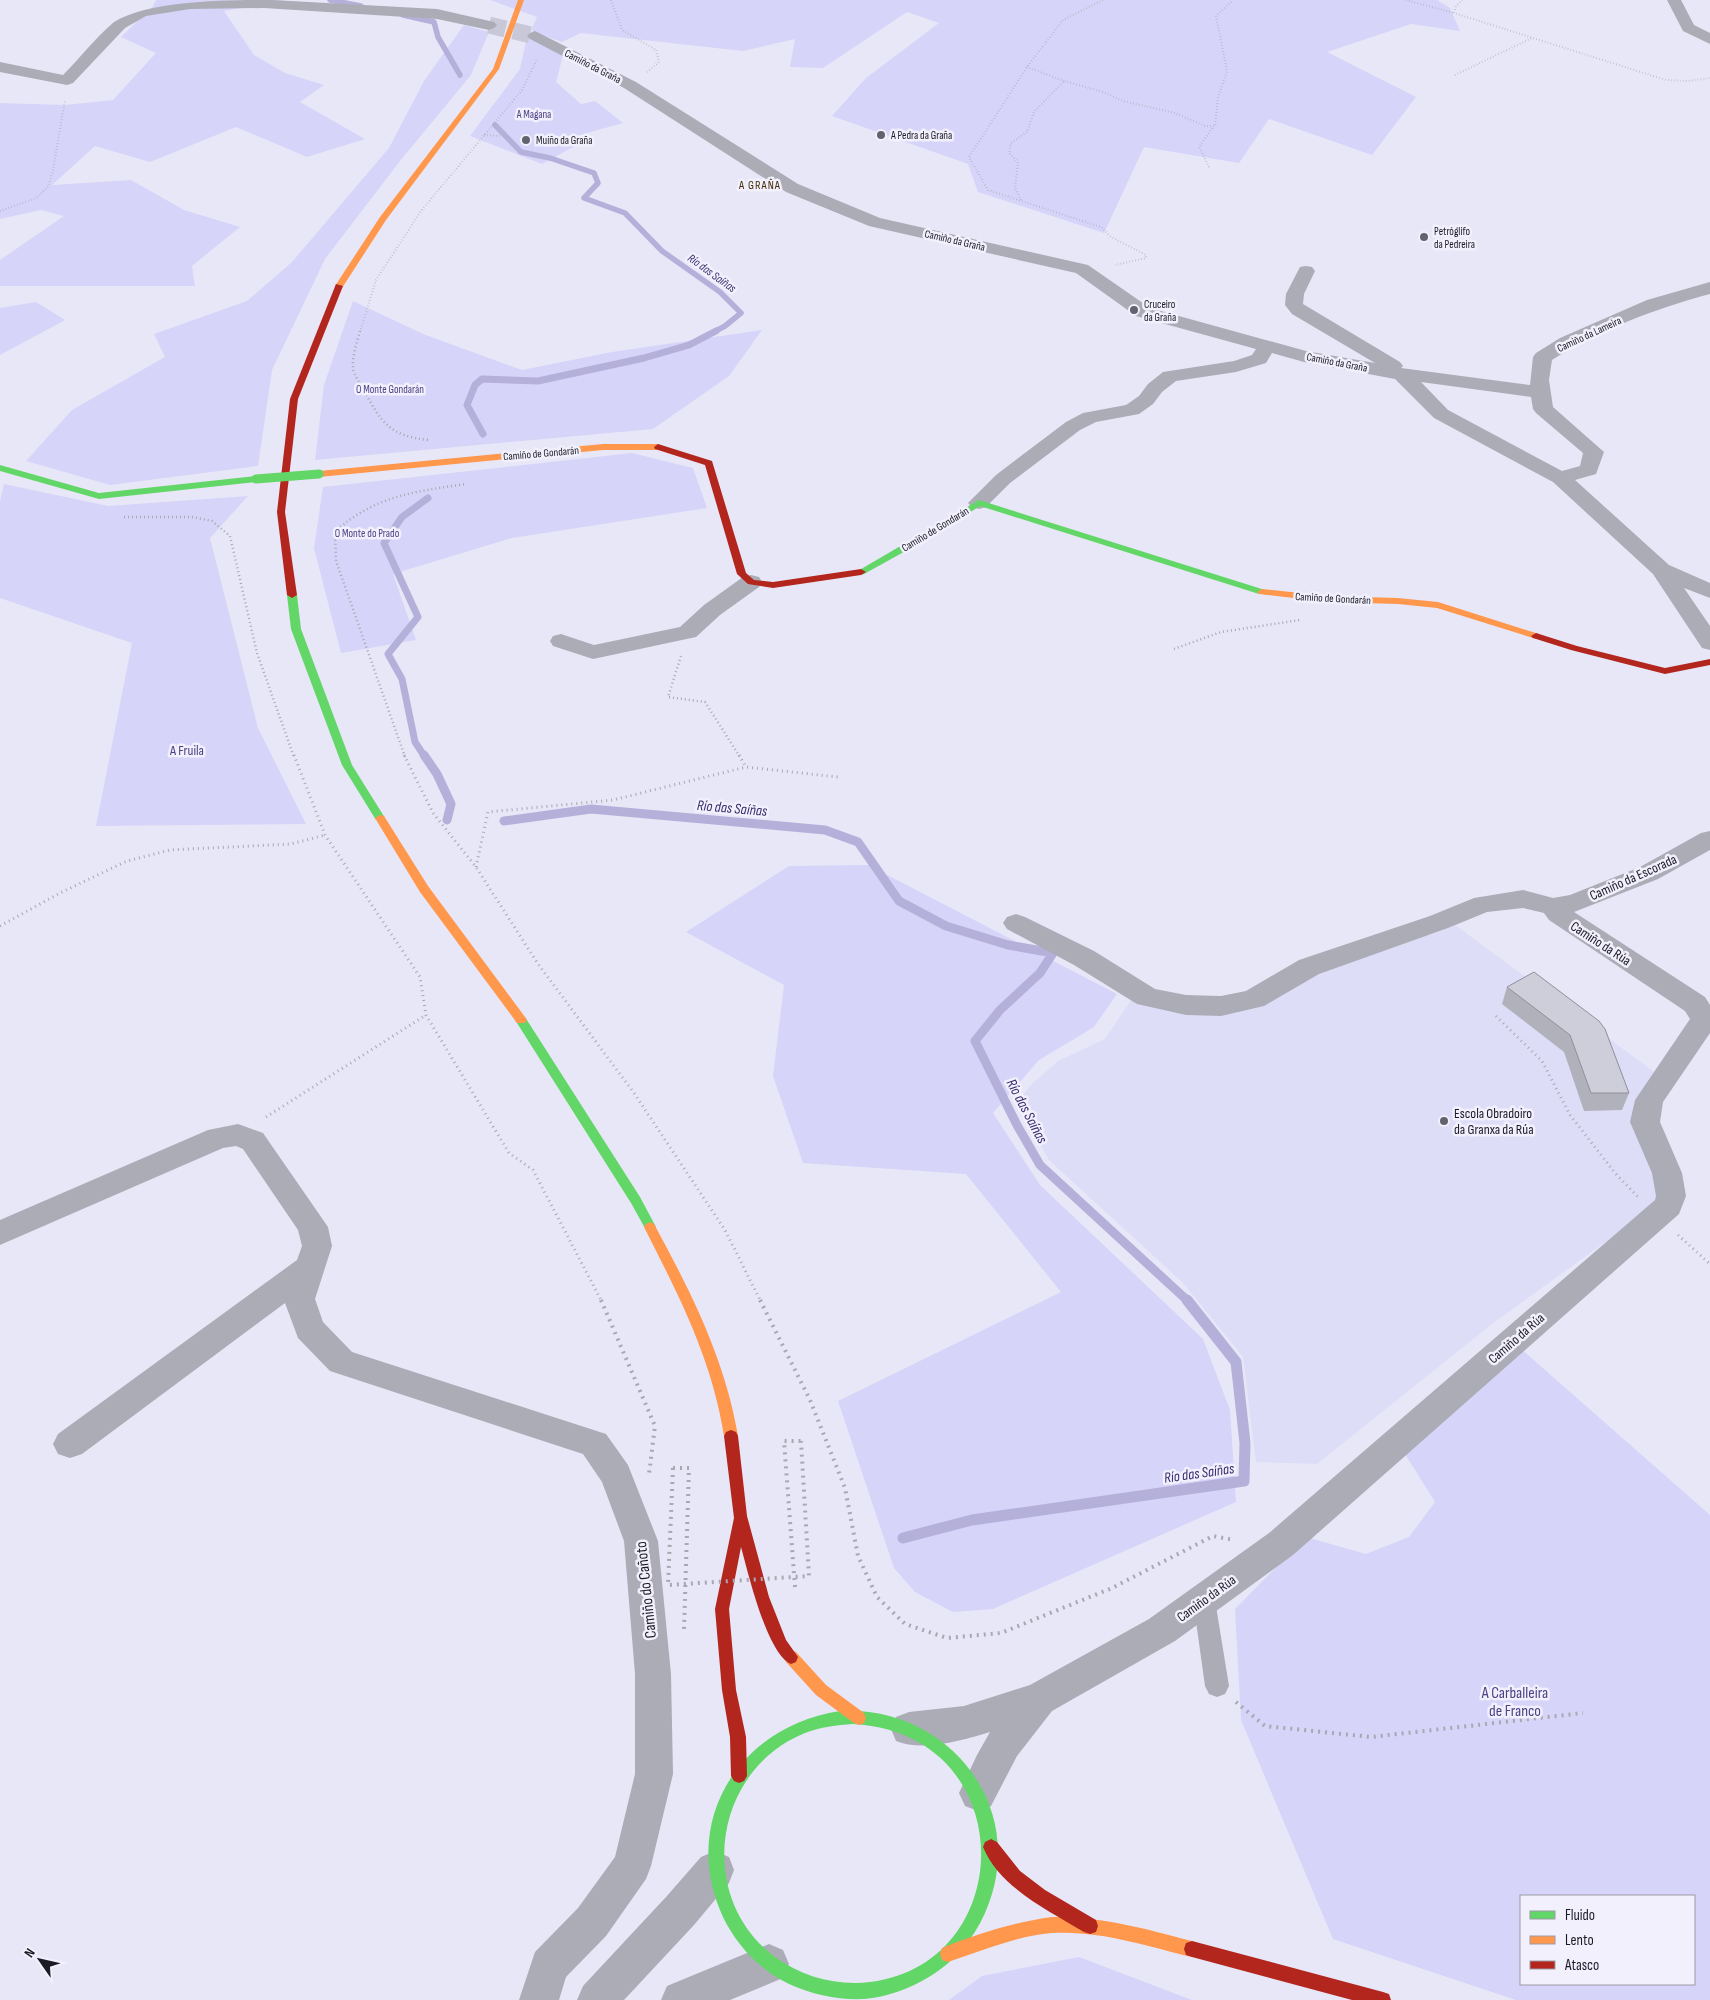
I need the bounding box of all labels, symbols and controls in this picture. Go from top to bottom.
street label: Camiño da Graña [562,47,623,86]
park label: A Magana [516,108,551,121]
marker: A Pedra da Graña [875,129,887,141]
place label: A Pedra da Graña [890,129,952,142]
marker: Muíño da Graña [520,134,532,146]
place label: Muíño da Graña [536,134,592,147]
district label: A GRAÑA [738,178,781,193]
place label: Petróglifo da Pedreira [1434,225,1475,251]
street label: Camiño da Graña [923,227,986,254]
marker: Petróglifo da Pedreira [1418,231,1430,243]
water label: Río das Saíñas [684,251,740,297]
place label: Cruceiro da Graña [1144,298,1176,324]
marker: Cruceiro da Graña [1128,304,1140,316]
street label: Camiño da Lameira [1555,314,1623,355]
street label: Camiño da Graña [1305,350,1368,375]
park label: O Monte Gondarán [356,383,424,396]
street label: Camiño de Gondarán [503,444,580,463]
street label: Camiño de Gondarán [899,504,971,555]
park label: O Monte do Prado [335,527,400,540]
street label: Camiño de Gondarán [1295,590,1371,607]
park label: A Fruila [169,742,204,759]
water label: Río das Saíñas [696,796,769,821]
street label: Camiño da Escorada [1587,851,1679,904]
street label: Camiño da Rúa [1567,918,1634,969]
water label: Río das Saíñas [1002,1076,1052,1147]
place label: Escola Obradoiro da Granxa da Rúa [1454,1105,1534,1138]
marker: Escola Obradoiro da Granxa da Rúa [1438,1115,1450,1127]
street label: Camiño da Rúa [1485,1309,1548,1367]
water label: Río das Saíñas [1163,1459,1236,1488]
street label: Camiño do Cañoto [632,1540,661,1639]
street label: Camiño da Rúa [1173,1571,1239,1625]
park label: A Carballeira de Franco [1481,1684,1548,1721]
legend [1520,1895,1695,1985]
text: Fluido [1565,1906,1595,1925]
text: Lento [1565,1931,1594,1950]
north arrow [15,1935,65,1985]
text: N [20,1945,39,1961]
text: Atasco [1564,1956,1599,1975]

